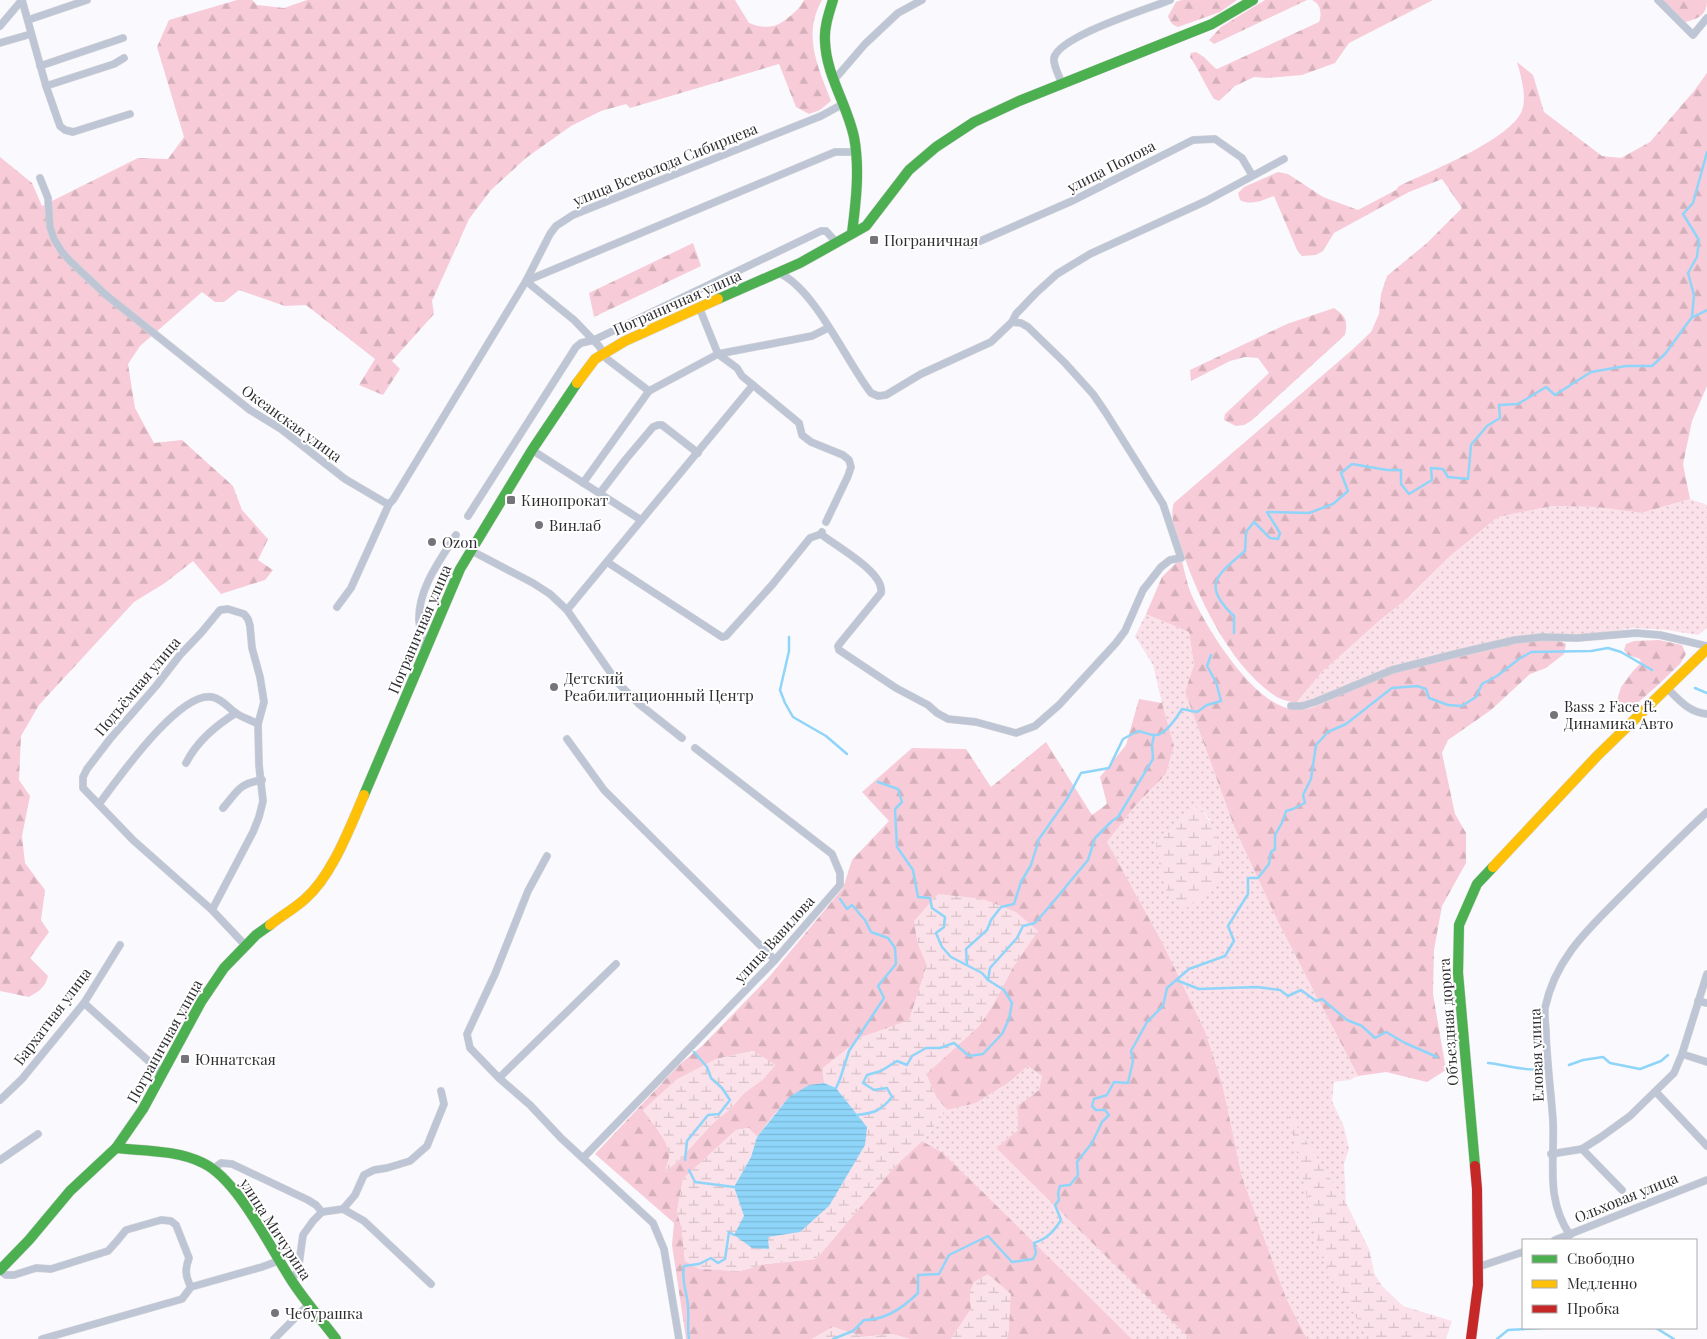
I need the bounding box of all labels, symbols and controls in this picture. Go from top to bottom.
street label: улица Всеволода Сибирцева [569,118,761,211]
street label: улица Попова [1063,135,1159,197]
place label: Пограничная [884,230,978,250]
marker: Пограничная [868,234,880,246]
street label: Пограничная улица [610,264,745,339]
street label: Океанская улица [238,380,347,466]
place label: Кинопрокат [521,490,608,510]
marker: Кинопрокат [505,494,517,506]
place label: Винлаб [549,515,601,535]
marker: Винлаб [533,519,545,531]
place label: Ozon [442,532,477,552]
marker: Ozon [426,536,438,548]
street label: Пограничная улица [383,561,455,697]
street label: Подъёмная улица [90,632,185,740]
place label: Детский Реабилитационный Центр [564,668,754,705]
marker: Детский Реабилитационный Центр [548,681,560,693]
place label: Bass 2 Face ft. Динамика Авто [1564,696,1673,733]
marker: Bass 2 Face ft. Динамика Авто [1548,709,1560,721]
street label: улица Вавилова [729,891,819,988]
street label: Объездная дорога [1434,957,1462,1086]
street label: Бархатная улица [9,963,96,1069]
street label: Пограничная улица [122,975,207,1106]
street label: Еловая улица [1524,1007,1548,1102]
place label: Юннатская [195,1049,276,1069]
marker: Юннатская [179,1053,191,1065]
street label: Ольховая улица [1571,1167,1681,1227]
street label: улица Мичурина [235,1173,317,1284]
legend [1522,1239,1697,1329]
text: Свободно [1567,1248,1635,1268]
text: Медленно [1567,1273,1637,1293]
text: Пробка [1567,1298,1620,1318]
place label: Чебурашка [285,1303,363,1323]
marker: Чебурашка [269,1307,281,1319]

